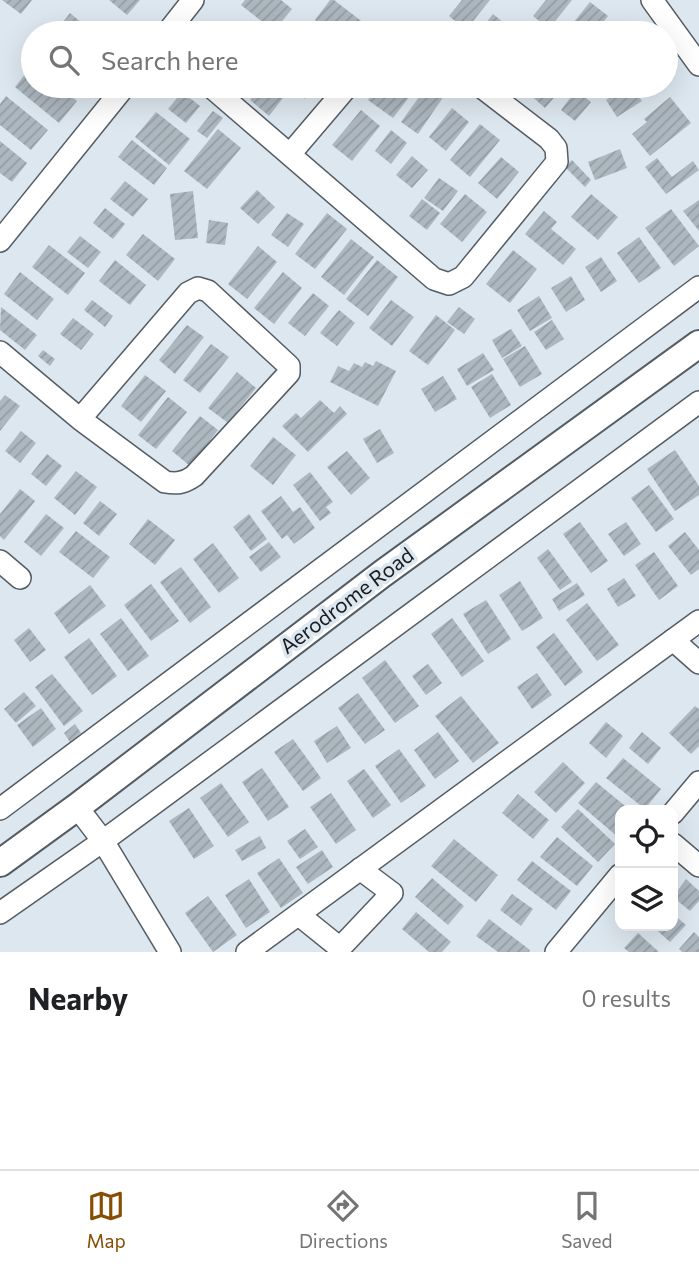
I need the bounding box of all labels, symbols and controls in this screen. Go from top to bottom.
search box [21,21,678,98]
icon: search [45,41,83,79]
text: Search here [101,44,239,75]
street label: Aerodrome Road [274,541,418,658]
map controls [615,805,678,931]
button: locate [615,805,678,868]
button: layers [615,868,678,931]
text: Nearby [28,979,128,1016]
text: 0 results [582,984,671,1012]
tab: Map [87,1187,126,1252]
tab: Directions [299,1187,388,1252]
tab: Saved [561,1187,612,1252]

